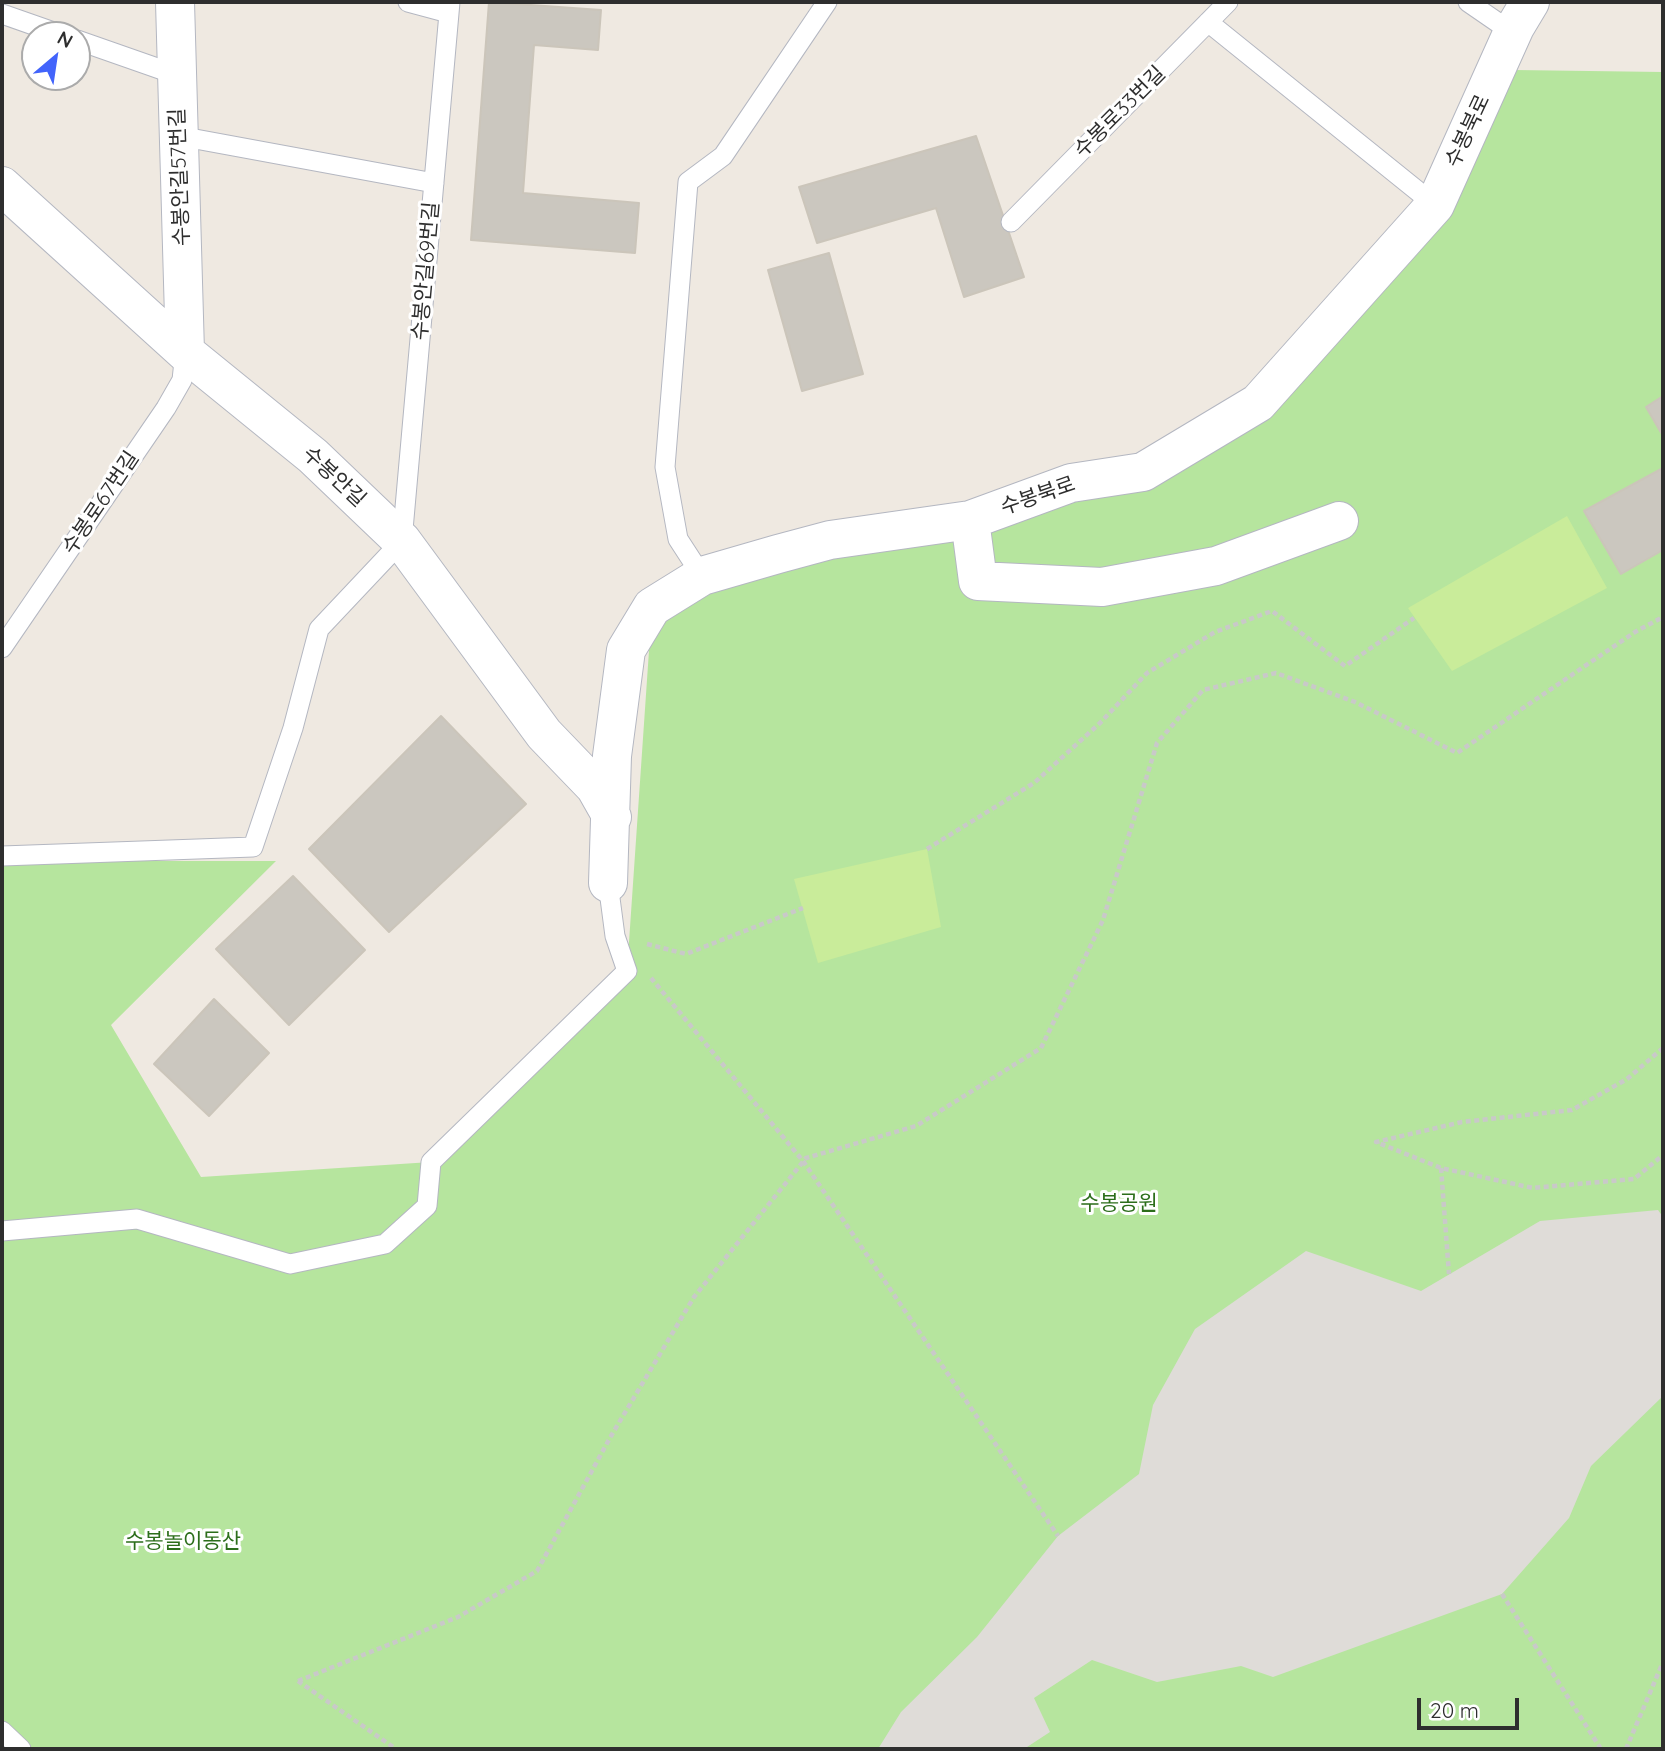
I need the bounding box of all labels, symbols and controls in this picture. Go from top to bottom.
north arrow [21,21,91,91]
text: N [53,26,77,53]
street label: 수봉로33번길 [1069,61,1171,163]
street label: 수봉북로 [1440,91,1496,171]
street label: 수봉안길57번길 [165,108,195,246]
street label: 수봉안길69번길 [407,201,445,341]
street label: 수봉안길 [297,441,371,513]
street label: 수봉로67번길 [57,447,145,559]
street label: 수봉북로 [997,472,1079,520]
park label: 수봉공원 [1080,1191,1158,1217]
park label: 수봉놀이동산 [125,1529,241,1555]
scale bar [1420,1684,1522,1728]
text: 20 m [1430,1697,1479,1723]

